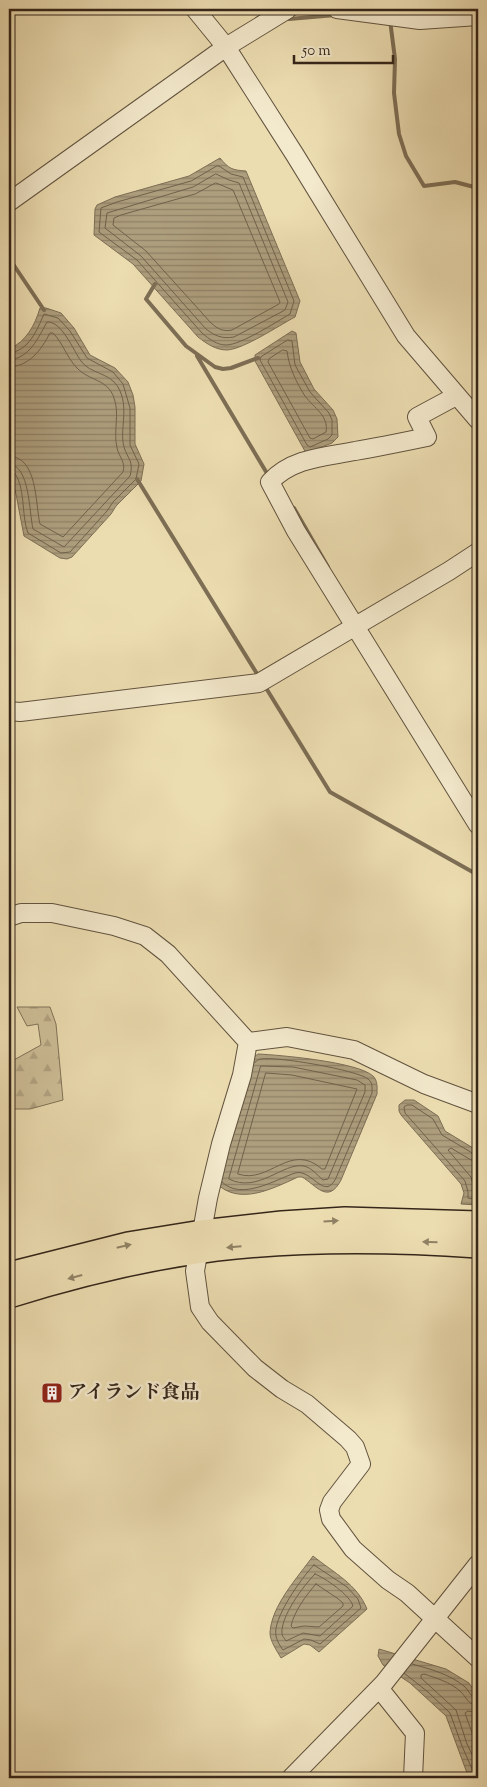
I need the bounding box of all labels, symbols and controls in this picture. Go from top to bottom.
scale bar [294,32,393,64]
text: 50 m [301,41,331,62]
one-way arrow [323,1216,339,1224]
one-way arrow [421,1238,437,1246]
one-way arrow [116,1242,131,1250]
one-way arrow [226,1243,242,1251]
one-way arrow [67,1273,82,1281]
place label: アイランド食品 [68,1380,199,1407]
building icon: アイランド食品 [40,1381,64,1405]

